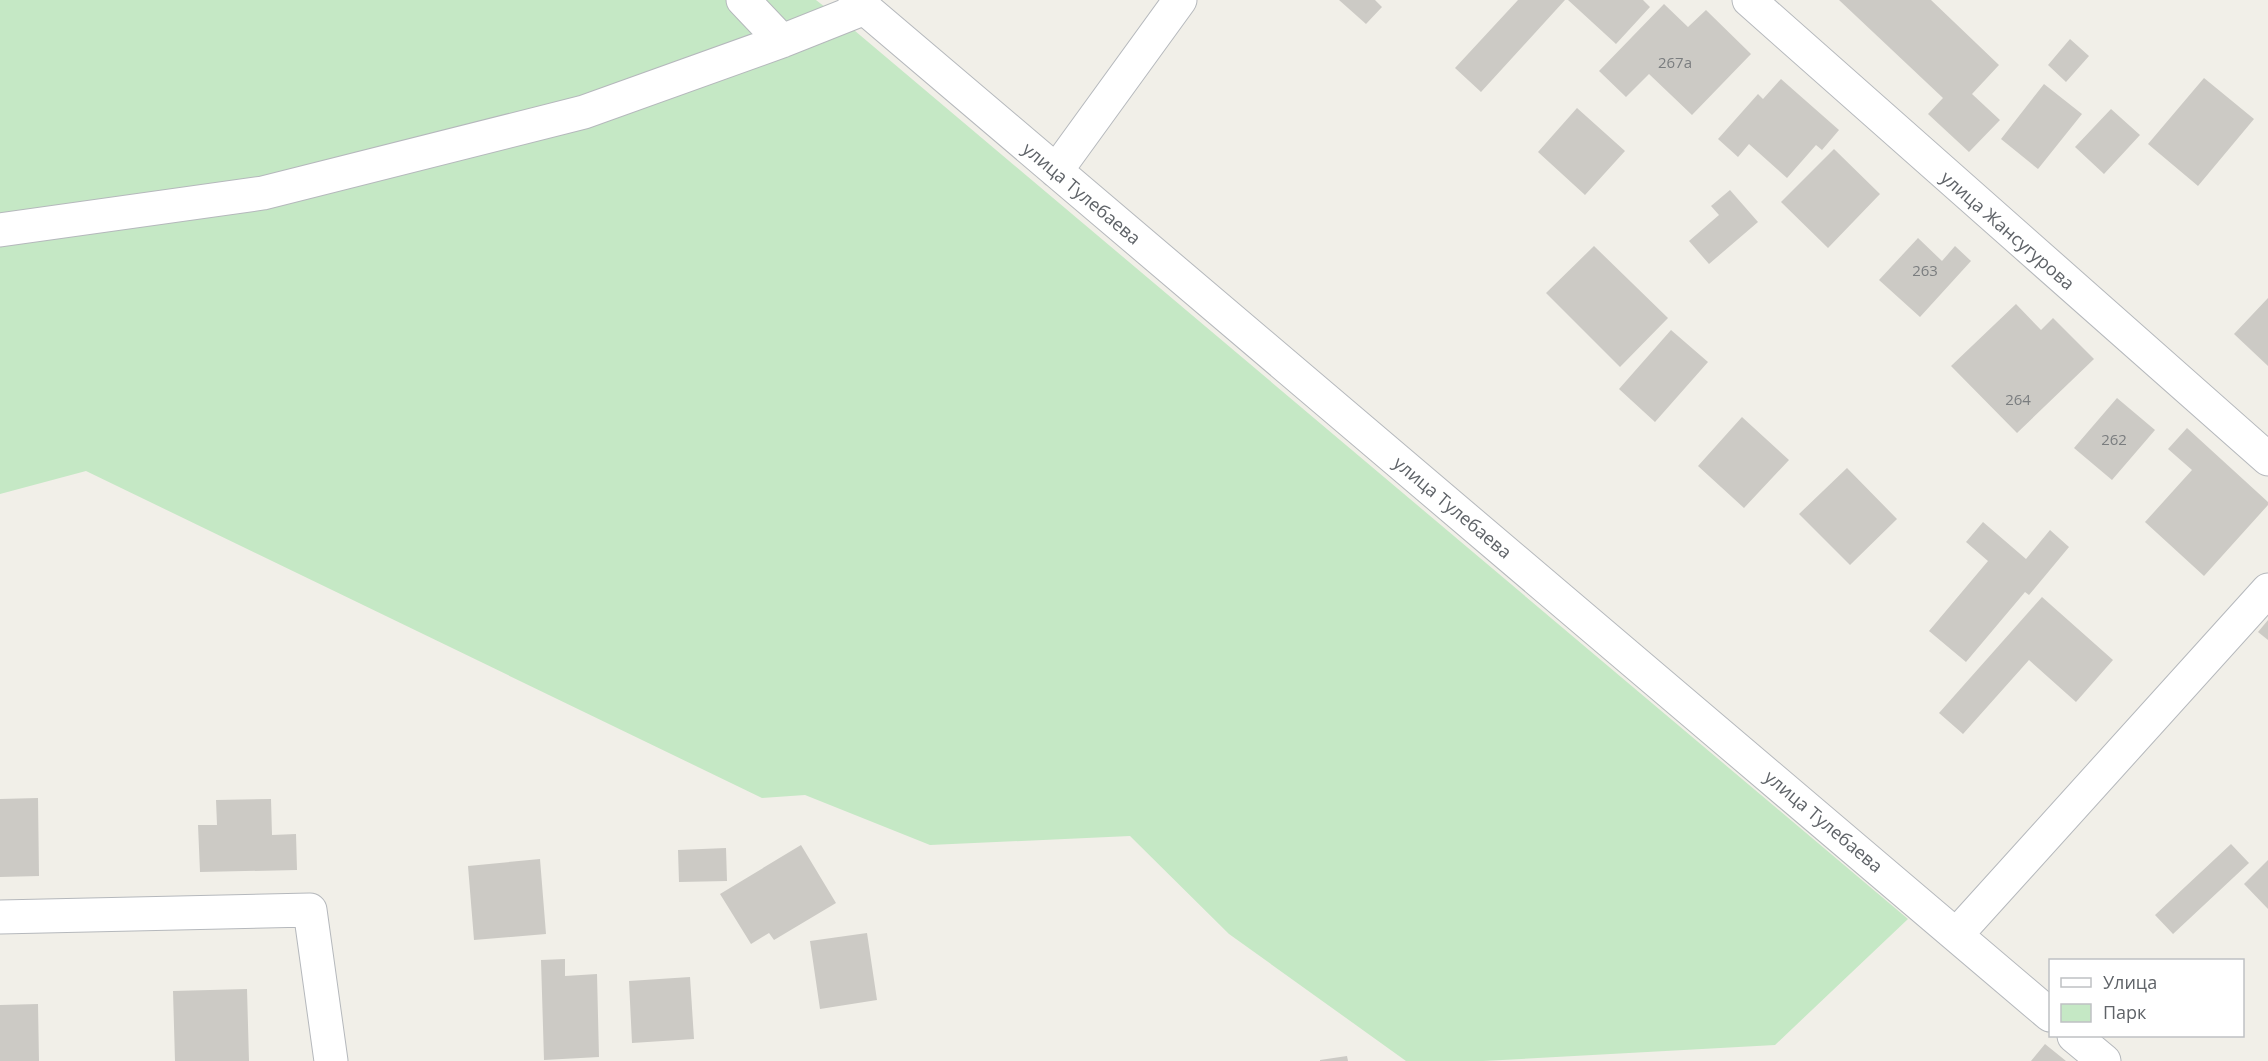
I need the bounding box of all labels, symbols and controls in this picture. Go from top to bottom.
house number: 267а [1658,52,1692,72]
street label: улица Тулебаева [1018,136,1146,250]
street label: улица Жансугурова [1936,165,2080,295]
house number: 263 [1912,260,1938,280]
house number: 264 [2005,389,2031,409]
house number: 262 [2101,429,2127,449]
street label: улица Тулебаева [1389,450,1517,564]
street label: улица Тулебаева [1760,764,1888,878]
legend [2049,959,2244,1037]
text: Улица [2103,970,2157,994]
text: Парк [2103,1000,2147,1024]

